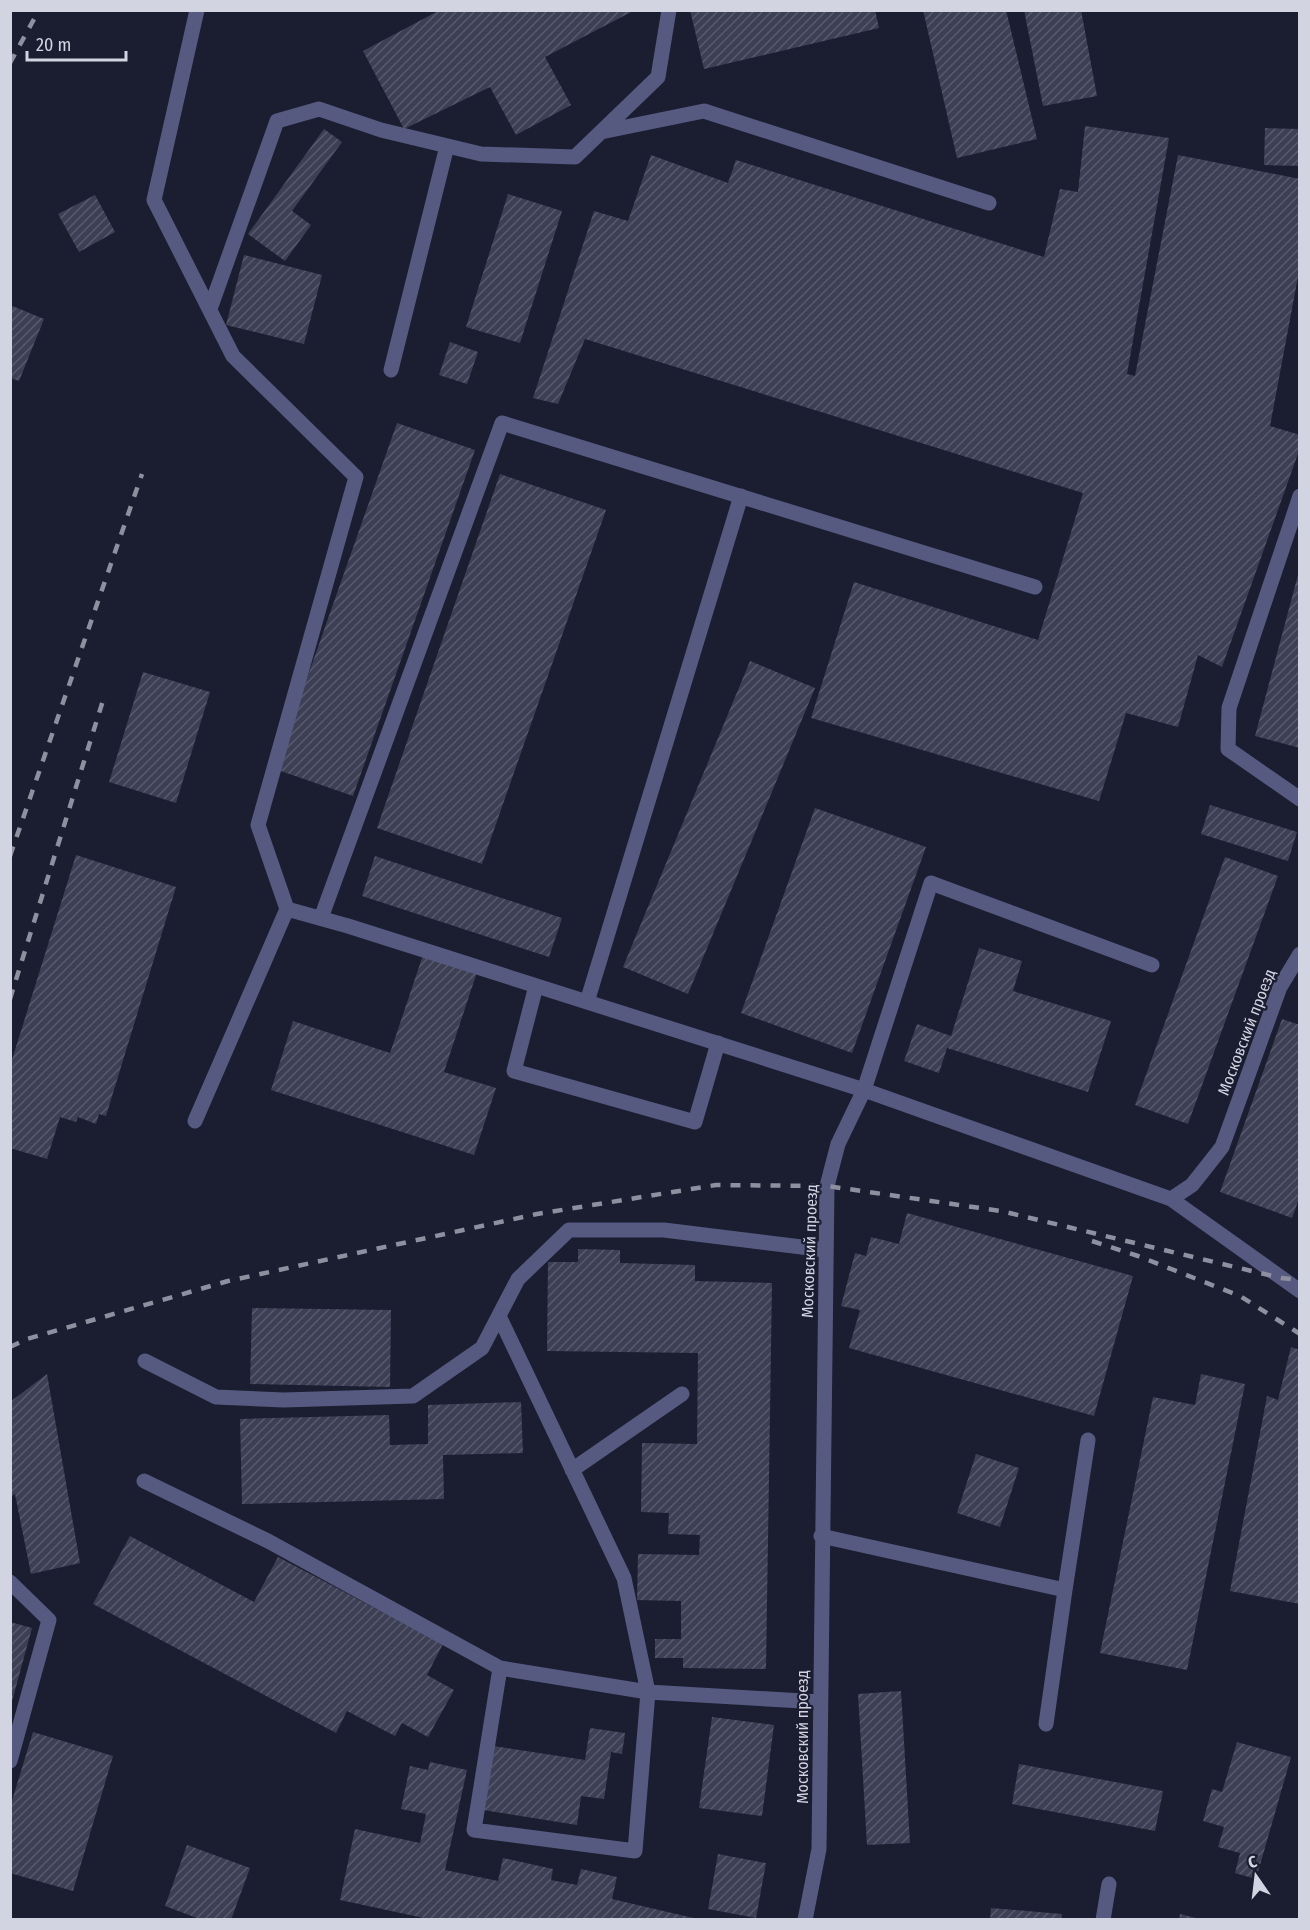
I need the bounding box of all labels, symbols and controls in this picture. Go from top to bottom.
scale bar [27,24,126,62]
text: 20 m [36,34,71,56]
street label: Московский проезд [1214,966,1279,1098]
street label: Московский проезд [798,1184,821,1318]
street label: Московский проезд [793,1670,812,1804]
north arrow [1226,1846,1286,1906]
text: С [1246,1852,1259,1872]

